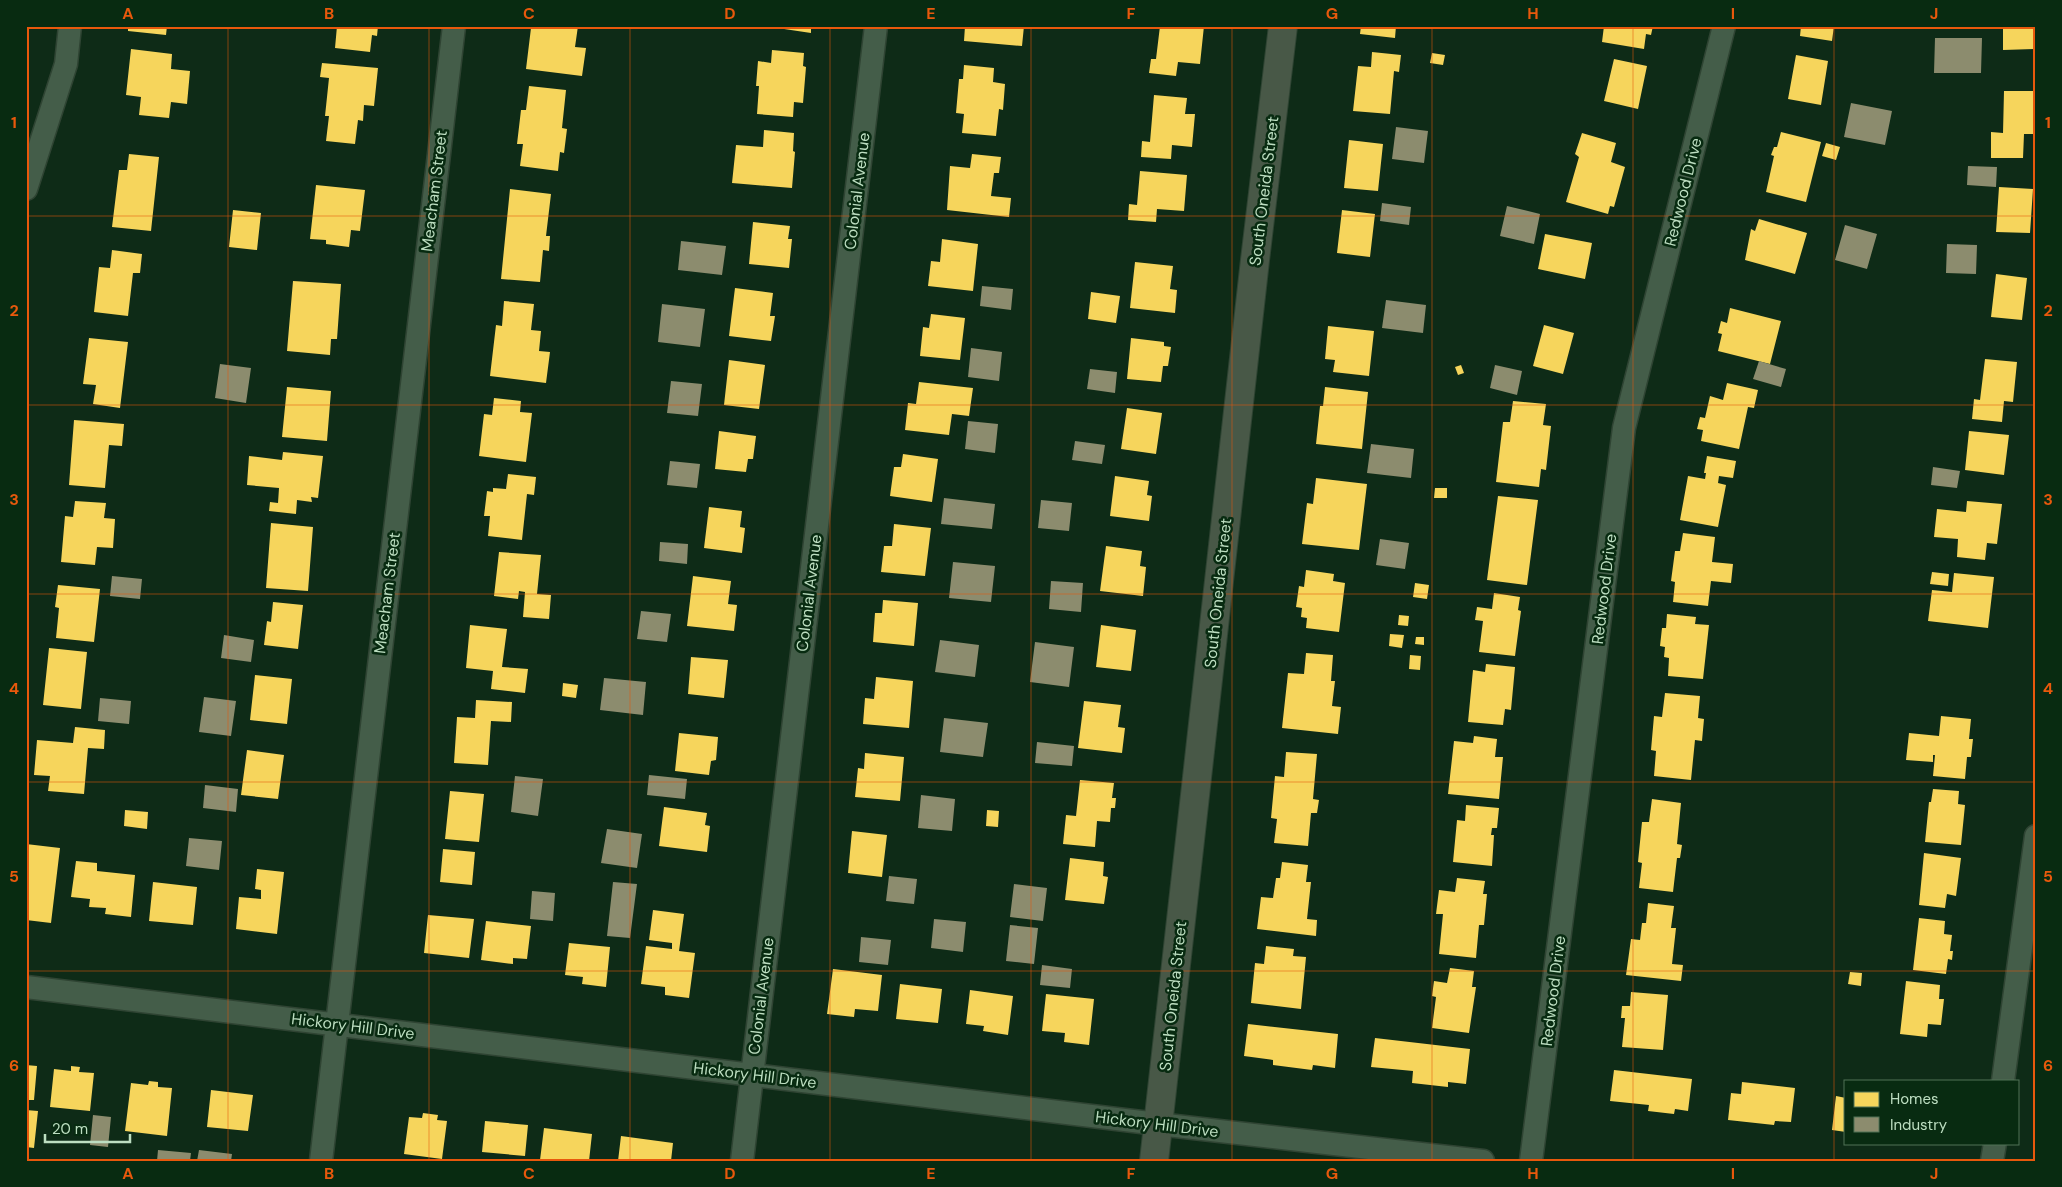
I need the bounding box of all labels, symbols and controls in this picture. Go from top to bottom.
text: A [122,3,134,24]
text: B [324,3,334,24]
text: C [523,3,535,24]
text: D [724,3,736,24]
text: E [926,3,936,24]
text: F [1127,3,1136,24]
text: G [1326,3,1338,24]
text: H [1527,3,1539,24]
text: I [1731,3,1735,24]
text: J [1930,3,1938,24]
text: 1 [11,112,17,133]
text: 1 [2045,112,2051,133]
street label: South Oneida Street [1244,115,1284,267]
street label: Meacham Street [416,129,452,253]
street label: Colonial Avenue [839,131,875,251]
street label: Redwood Drive [1659,136,1707,248]
text: 2 [9,300,19,321]
text: 2 [2043,300,2053,321]
text: 3 [9,489,19,510]
text: 3 [2043,489,2053,510]
street label: South Oneida Street [1200,517,1236,669]
street label: Meacham Street [369,531,405,655]
street label: Colonial Avenue [791,533,827,653]
street label: Redwood Drive [1587,533,1621,645]
text: 4 [9,678,19,699]
text: 4 [2043,678,2053,699]
text: 5 [9,866,19,887]
text: 5 [2043,866,2053,887]
street label: South Oneida Street [1155,920,1191,1072]
street label: Redwood Drive [1536,935,1570,1047]
street label: Colonial Avenue [743,936,779,1056]
street label: Hickory Hill Drive [290,1008,416,1044]
text: 6 [9,1055,19,1076]
text: 6 [2043,1055,2053,1076]
street label: Hickory Hill Drive [692,1057,818,1093]
legend [1844,1080,2020,1144]
text: Homes [1890,1089,1939,1109]
street label: Hickory Hill Drive [1094,1106,1220,1142]
scale bar [45,1112,130,1144]
text: Industry [1890,1115,1948,1135]
text: 20 m [52,1119,88,1139]
text: A [122,1163,134,1184]
text: B [324,1163,334,1184]
text: C [523,1163,535,1184]
text: D [724,1163,736,1184]
text: E [926,1163,936,1184]
text: F [1127,1163,1136,1184]
text: G [1326,1163,1338,1184]
text: H [1527,1163,1539,1184]
text: I [1731,1163,1735,1184]
text: J [1930,1163,1938,1184]

